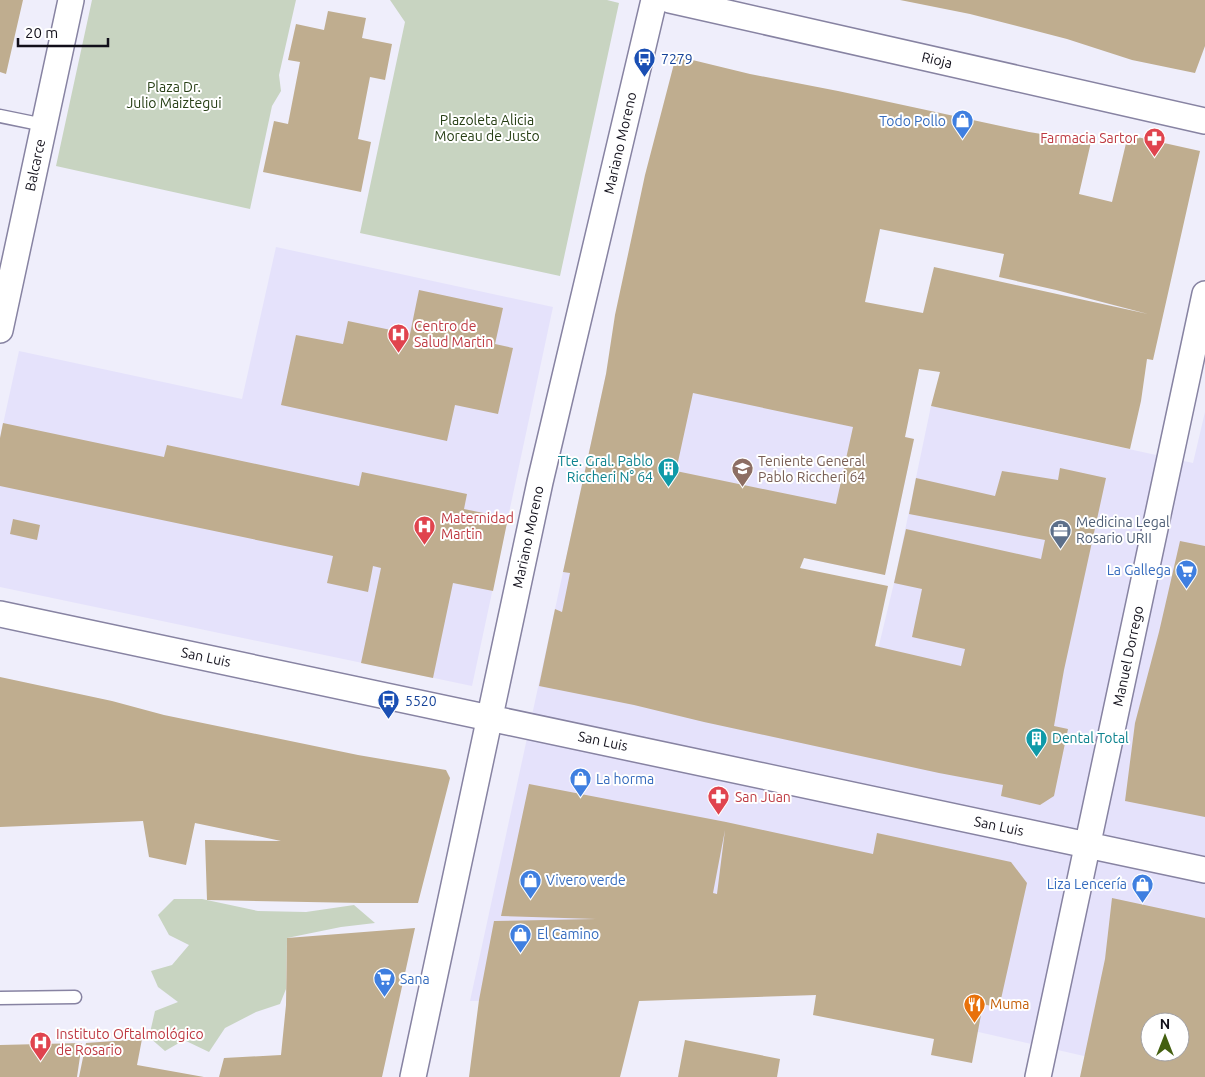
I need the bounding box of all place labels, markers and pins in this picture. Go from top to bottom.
bus stop icon: 7279 [633,47,657,78]
place label: 7279 [661,51,693,67]
shop icon: Todo Pollo [950,109,974,140]
place label: Todo Pollo [879,113,946,129]
pharmacy icon: Farmacia Sartor [1142,126,1166,157]
place label: Farmacia Sartor [1040,130,1139,146]
place label: Centro de Salud Martin [414,318,493,350]
hospital icon: Centro de Salud Martin [386,322,410,353]
place label: Tte. Gral. Pablo Riccheri N° 64 [558,453,653,485]
place label: Teniente General Pablo Riccheri 64 [758,453,866,485]
building icon: Tte. Gral. Pablo Riccheri N° 64 [657,457,681,488]
school or university icon: Teniente General Pablo Riccheri 64 [730,457,754,488]
place label: Maternidad Martin [441,510,514,542]
hospital icon: Maternidad Martin [413,514,437,545]
place label: Medicina Legal Rosario URII [1076,514,1170,546]
office icon: Medicina Legal Rosario URII [1048,518,1072,549]
supermarket icon: La Gallega [1175,558,1199,589]
place label: La Gallega [1107,562,1171,578]
bus stop icon: 5520 [377,689,401,720]
place label: 5520 [405,693,437,709]
building icon: Dental Total [1024,726,1048,757]
place label: Dental Total [1052,730,1129,746]
shop icon: La horma [568,767,592,798]
place label: La horma [596,771,654,787]
pharmacy icon: San Juan [707,785,731,816]
place label: San Juan [735,789,791,805]
shop icon: Vivero verde [518,868,542,899]
place label: Vivero verde [546,872,626,888]
shop icon: Liza Lencería [1131,872,1155,903]
place label: Liza Lencería [1047,876,1127,892]
shop icon: El Camino [509,922,533,953]
place label: El Camino [537,926,599,942]
supermarket icon: Sana [372,967,396,998]
place label: Sana [400,971,430,987]
restaurant icon: Muma [962,992,986,1023]
place label: Muma [990,996,1029,1012]
place label: Instituto Oftalmológico de Rosario [56,1026,204,1058]
hospital icon: Instituto Oftalmológico de Rosario [28,1030,52,1061]

